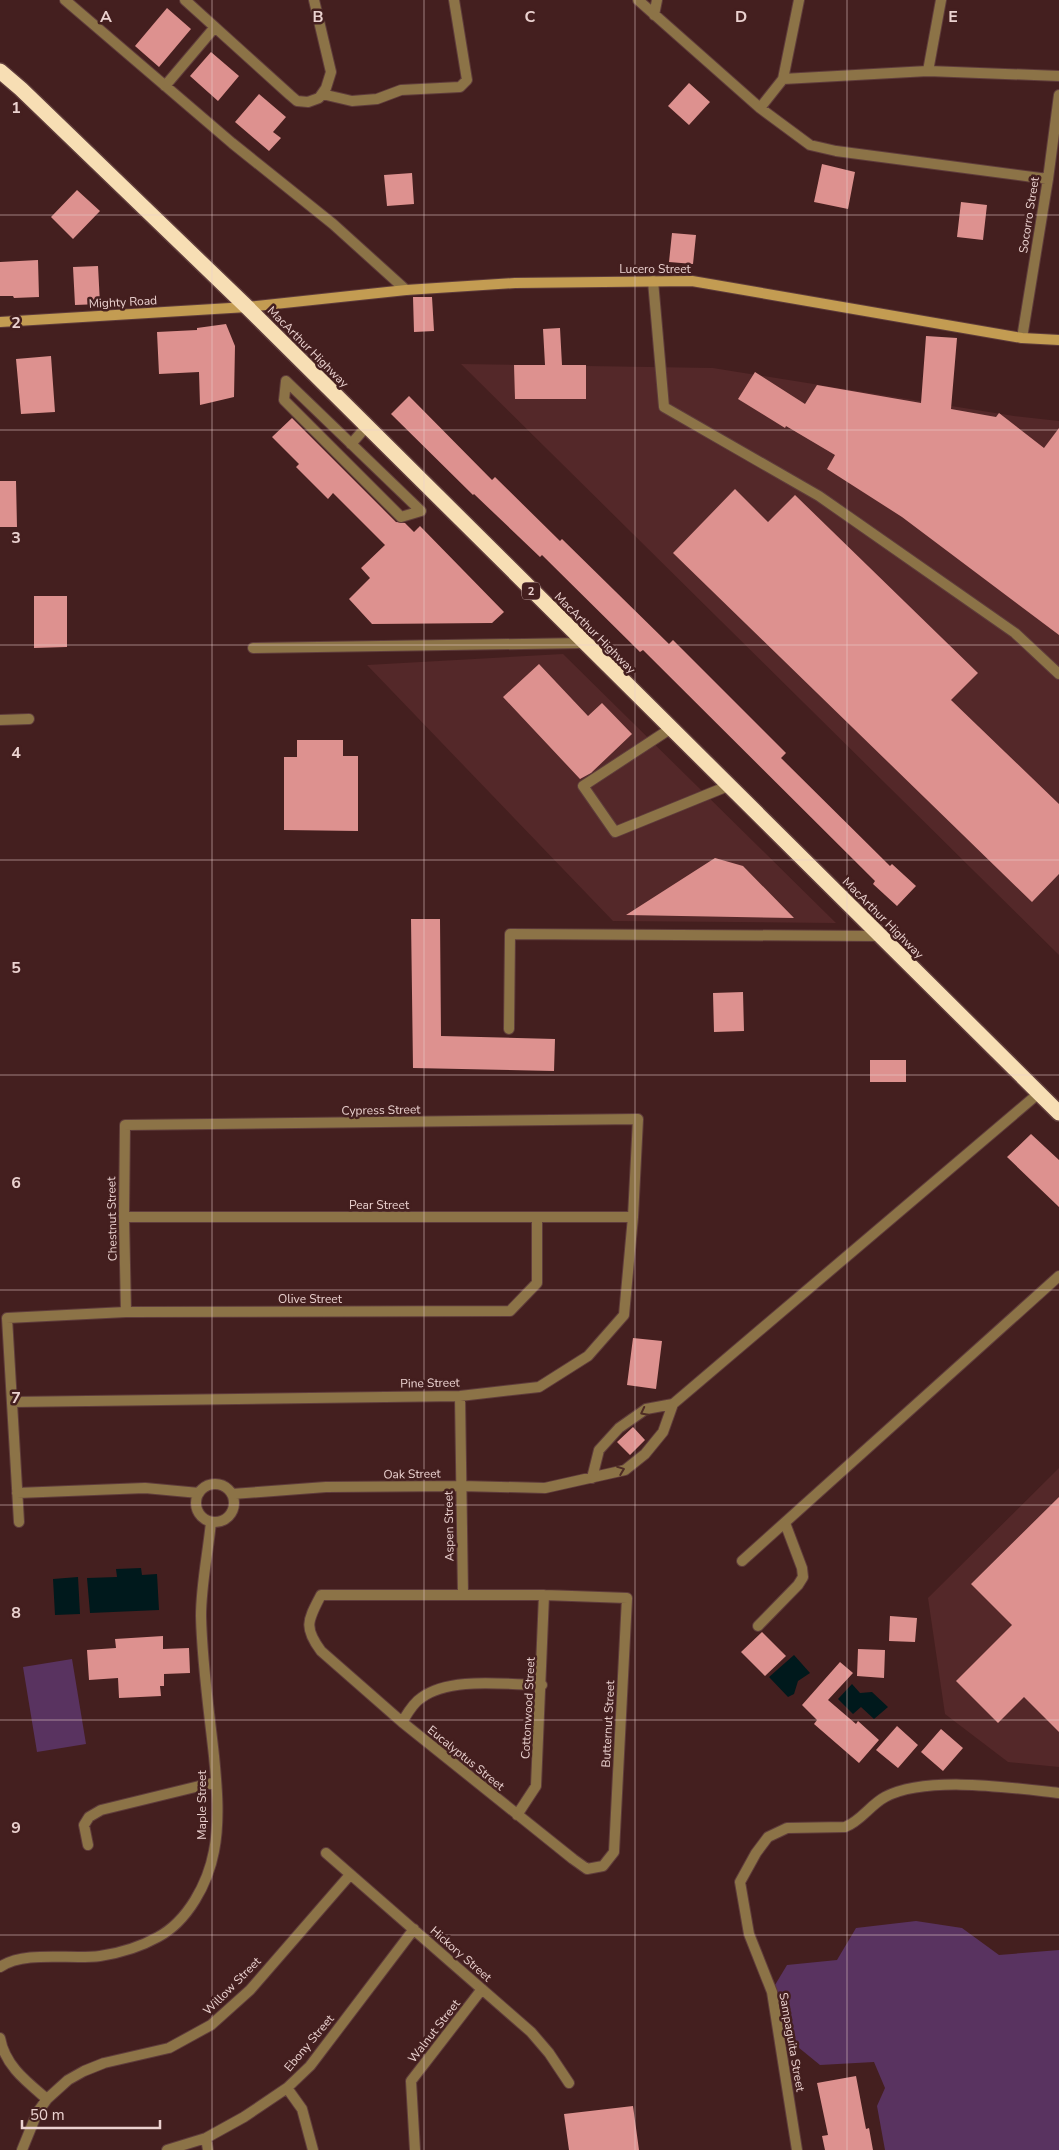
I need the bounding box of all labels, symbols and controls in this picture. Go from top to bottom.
text: A [100,6,112,28]
text: B [312,6,324,28]
text: C [525,6,536,28]
text: D [735,6,747,28]
text: E [948,6,958,28]
text: 1 [11,97,21,119]
street label: Socorro Street [1015,175,1043,254]
street label: Lucero Street [619,261,692,277]
street label: Mighty Road [88,292,158,312]
street label: MacArthur Highway [264,303,353,392]
text: 2 [11,312,21,334]
text: 3 [11,527,21,549]
road number: 2 [522,582,540,600]
street label: MacArthur Highway [551,589,640,678]
text: 4 [11,742,21,764]
street label: MacArthur Highway [839,874,928,963]
text: 5 [11,957,21,979]
street label: Cypress Street [341,1101,421,1119]
text: 6 [11,1172,21,1194]
street label: Chestnut Street [103,1176,121,1262]
street label: Pear Street [349,1197,410,1213]
street label: Olive Street [278,1291,343,1307]
street label: Pine Street [400,1374,461,1392]
text: 7 [11,1387,21,1409]
one-way arrow [641,1406,650,1416]
street label: Oak Street [383,1465,442,1482]
one-way arrow [616,1466,625,1476]
street label: Aspen Street [440,1490,458,1561]
text: 8 [11,1602,21,1624]
street label: Cottonwood Street [517,1656,539,1759]
street label: Butternut Street [598,1679,618,1768]
street label: Eucalyptus Street [424,1722,508,1794]
street label: Maple Street [194,1770,210,1840]
text: 9 [11,1817,21,1839]
street label: Hickory Street [427,1923,496,1986]
street label: Willow Street [200,1953,265,2018]
street label: Sampaguita Street [775,1991,809,2094]
street label: Walnut Street [404,1995,464,2066]
street label: Ebony Street [281,2011,338,2075]
scale bar [22,2098,160,2130]
text: 50 m [30,2105,65,2125]

